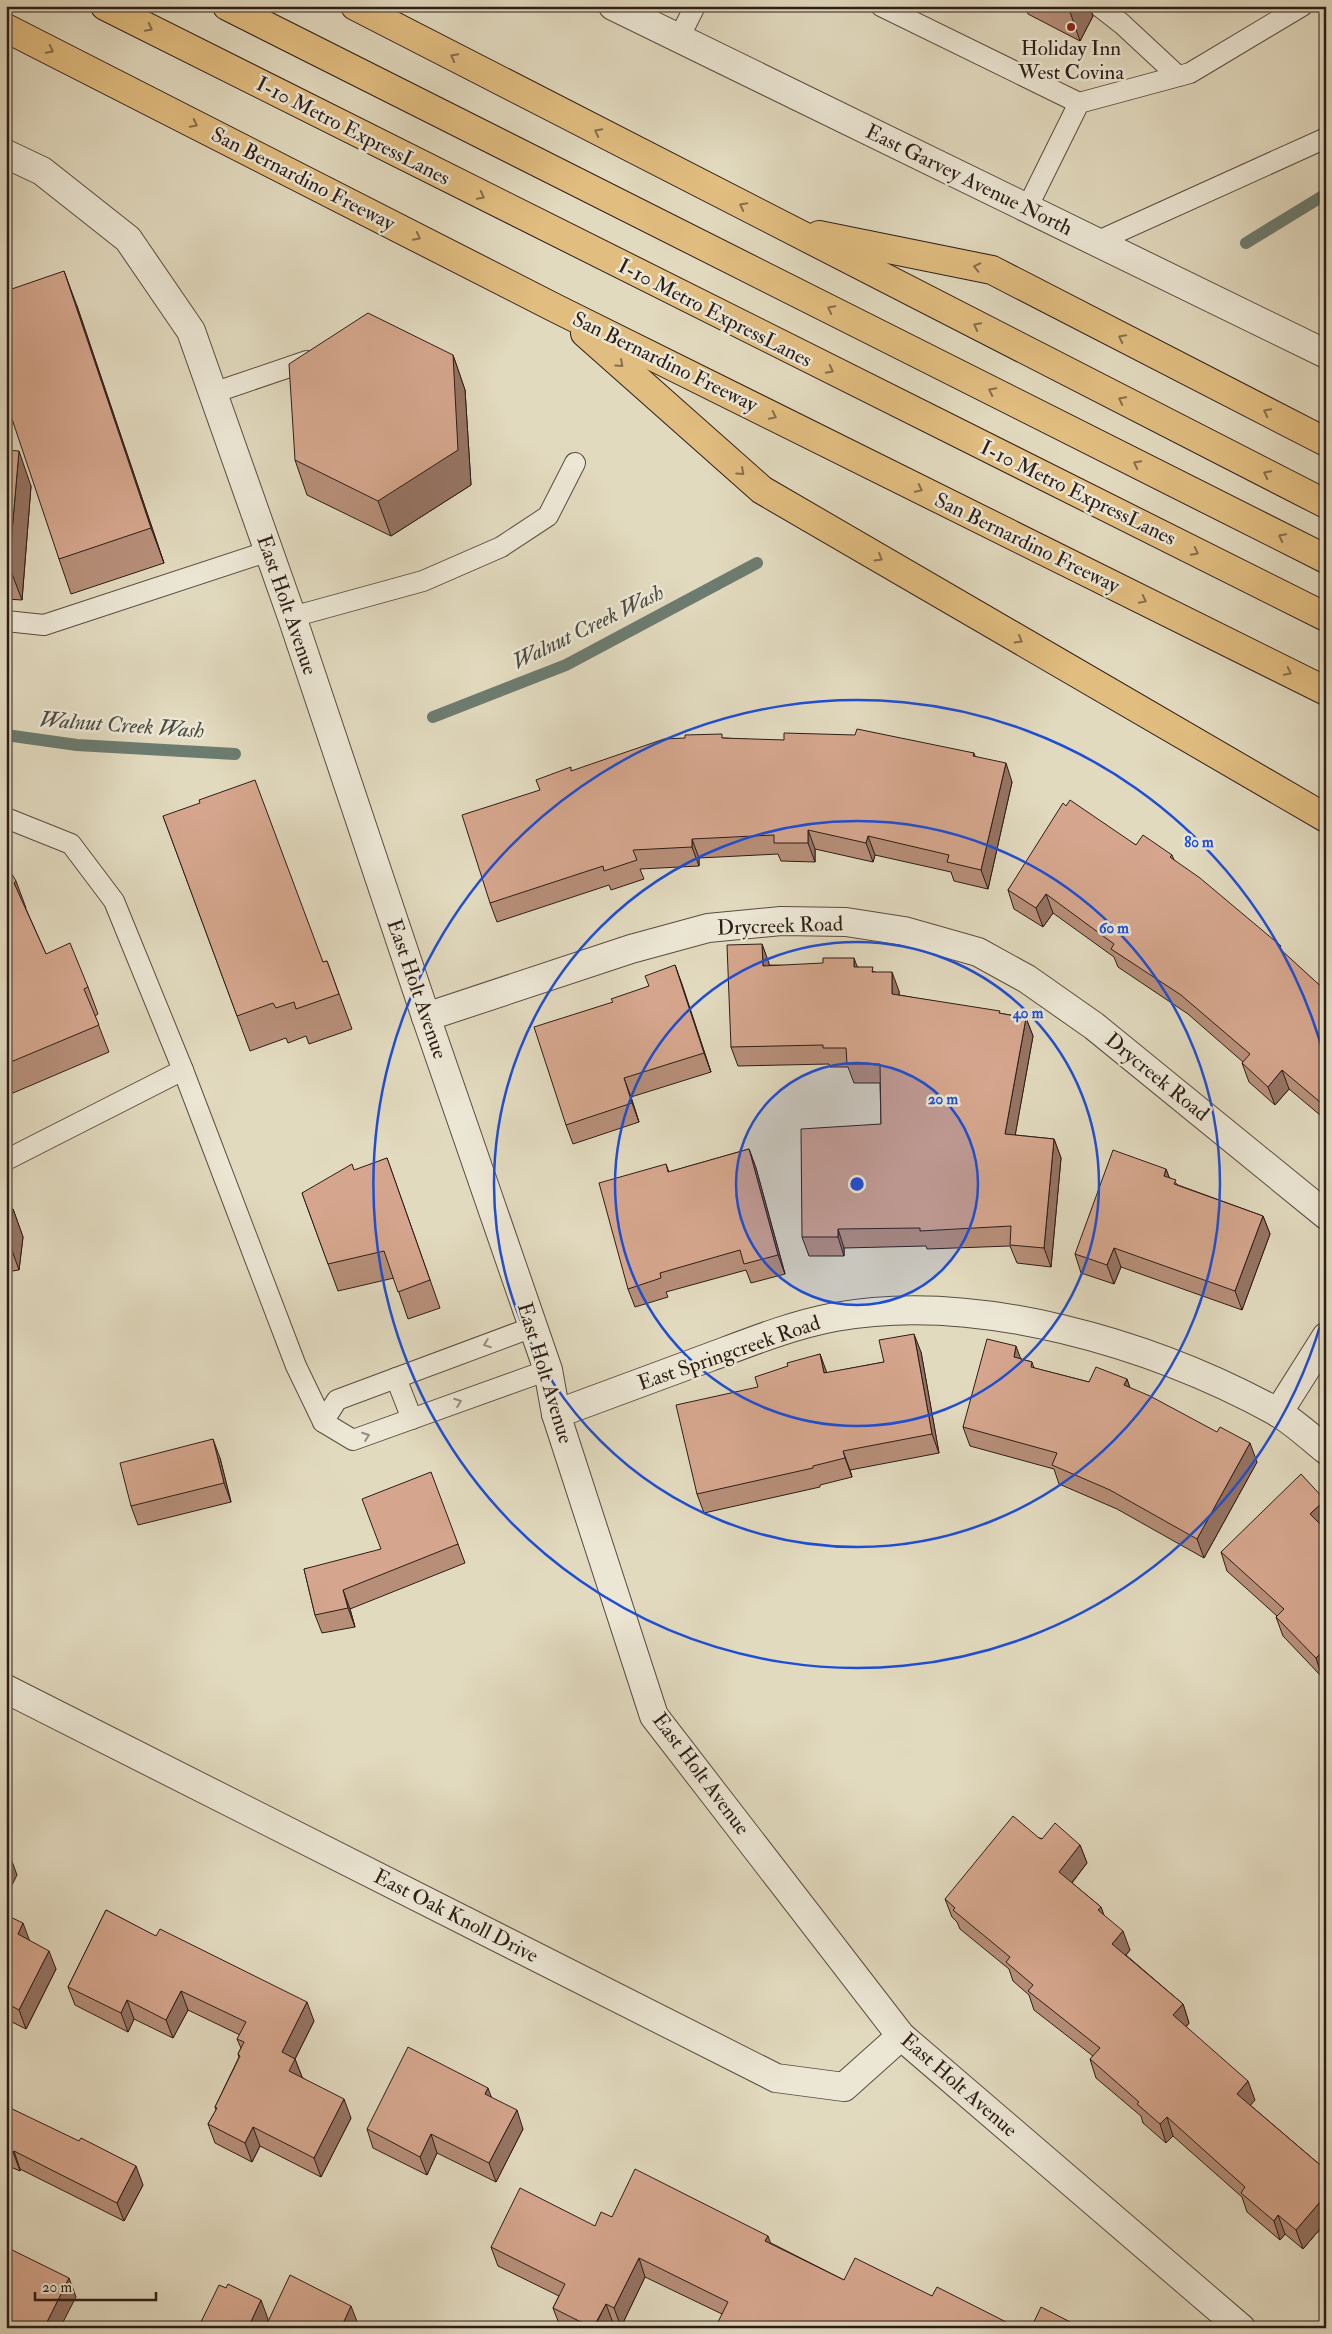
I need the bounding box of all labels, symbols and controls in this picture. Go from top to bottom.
marker: Holiday Inn West Covina [1065,21,1077,33]
one-way arrow [144,22,153,32]
place label: Holiday Inn West Covina [1017,35,1124,86]
one-way arrow [44,44,53,54]
one-way arrow [450,53,459,63]
street label: I-10 Metro ExpressLanes [251,70,455,192]
one-way arrow [189,118,198,128]
street label: East Garvey Avenue North [861,118,1077,242]
street label: San Bernardino Freeway [207,121,400,237]
one-way arrow [595,128,604,138]
one-way arrow [476,190,485,200]
one-way arrow [739,202,748,212]
one-way arrow [412,231,421,241]
street label: I-10 Metro ExpressLanes [613,252,817,374]
one-way arrow [972,262,981,273]
street label: San Bernardino Freeway [568,305,763,419]
one-way arrow [828,306,837,316]
one-way arrow [973,322,982,332]
one-way arrow [1119,334,1128,344]
one-way arrow [614,359,623,368]
one-way arrow [825,364,834,375]
one-way arrow [988,387,997,397]
one-way arrow [1118,396,1127,406]
one-way arrow [1263,408,1272,418]
one-way arrow [768,410,777,420]
street label: I-10 Metro ExpressLanes [976,434,1180,552]
one-way arrow [1133,460,1142,470]
one-way arrow [736,467,745,476]
one-way arrow [1263,470,1272,480]
one-way arrow [914,482,923,493]
street label: San Bernardino Freeway [930,486,1125,600]
street label: East Holt Avenue [250,531,324,679]
one-way arrow [1278,533,1287,543]
one-way arrow [1190,546,1199,556]
one-way arrow [873,552,882,562]
water label: Walnut Creek Wash [508,578,669,676]
one-way arrow [1137,594,1146,604]
one-way arrow [1014,633,1023,643]
one-way arrow [1283,666,1292,676]
water label: Walnut Creek Wash [39,705,206,745]
text: 80 m [1184,833,1214,852]
street label: Drycreek Road [716,910,844,942]
street label: East Holt Avenue [380,915,454,1063]
text: 60 m [1099,919,1129,938]
text: 40 m [1012,1004,1044,1023]
street label: Drycreek Road [1099,1027,1215,1128]
text: 20 m [928,1090,958,1109]
centre of rings [848,1175,866,1193]
street label: East Holt Avenue [511,1299,579,1447]
street label: East Springcreek Road [634,1309,824,1397]
one-way arrow [483,1338,492,1348]
one-way arrow [453,1398,462,1408]
one-way arrow [361,1432,369,1442]
street label: East Holt Avenue [646,1707,756,1841]
street label: East Oak Knoll Drive [369,1863,543,1969]
street label: East Holt Avenue [895,2027,1023,2143]
scale bar [35,2269,156,2301]
text: 20 m [42,2278,72,2297]

